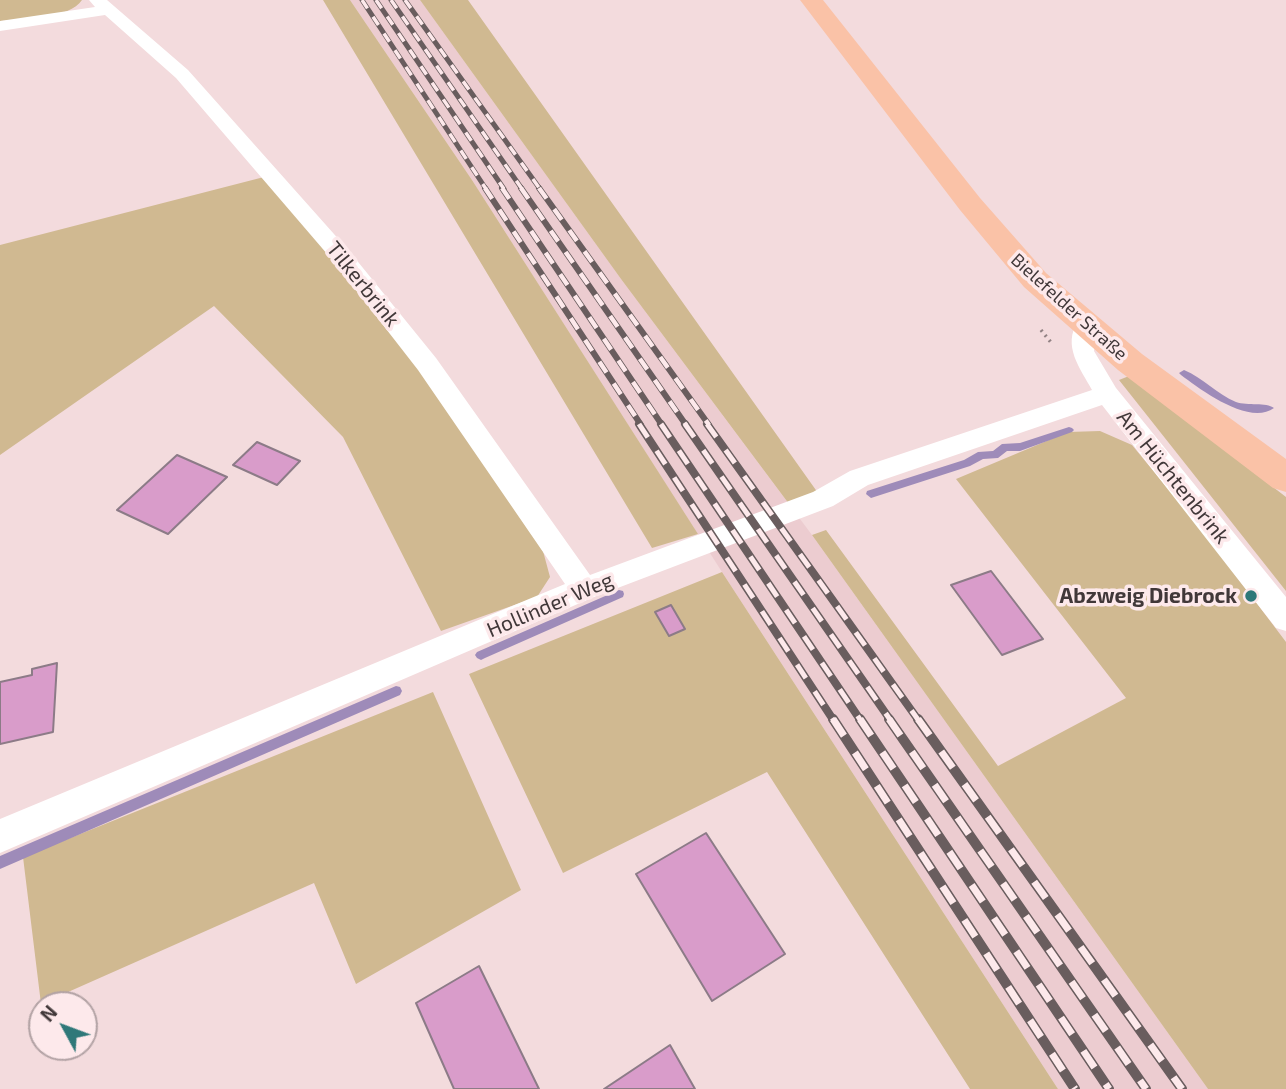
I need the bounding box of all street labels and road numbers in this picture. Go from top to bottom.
street label: Tilkerbrink [321,236,405,332]
street label: Bielefelder Straße [1006,249,1132,365]
street label: Am Hüchtenbrink [1111,405,1235,549]
street label: Hollinder Weg [483,567,617,643]

